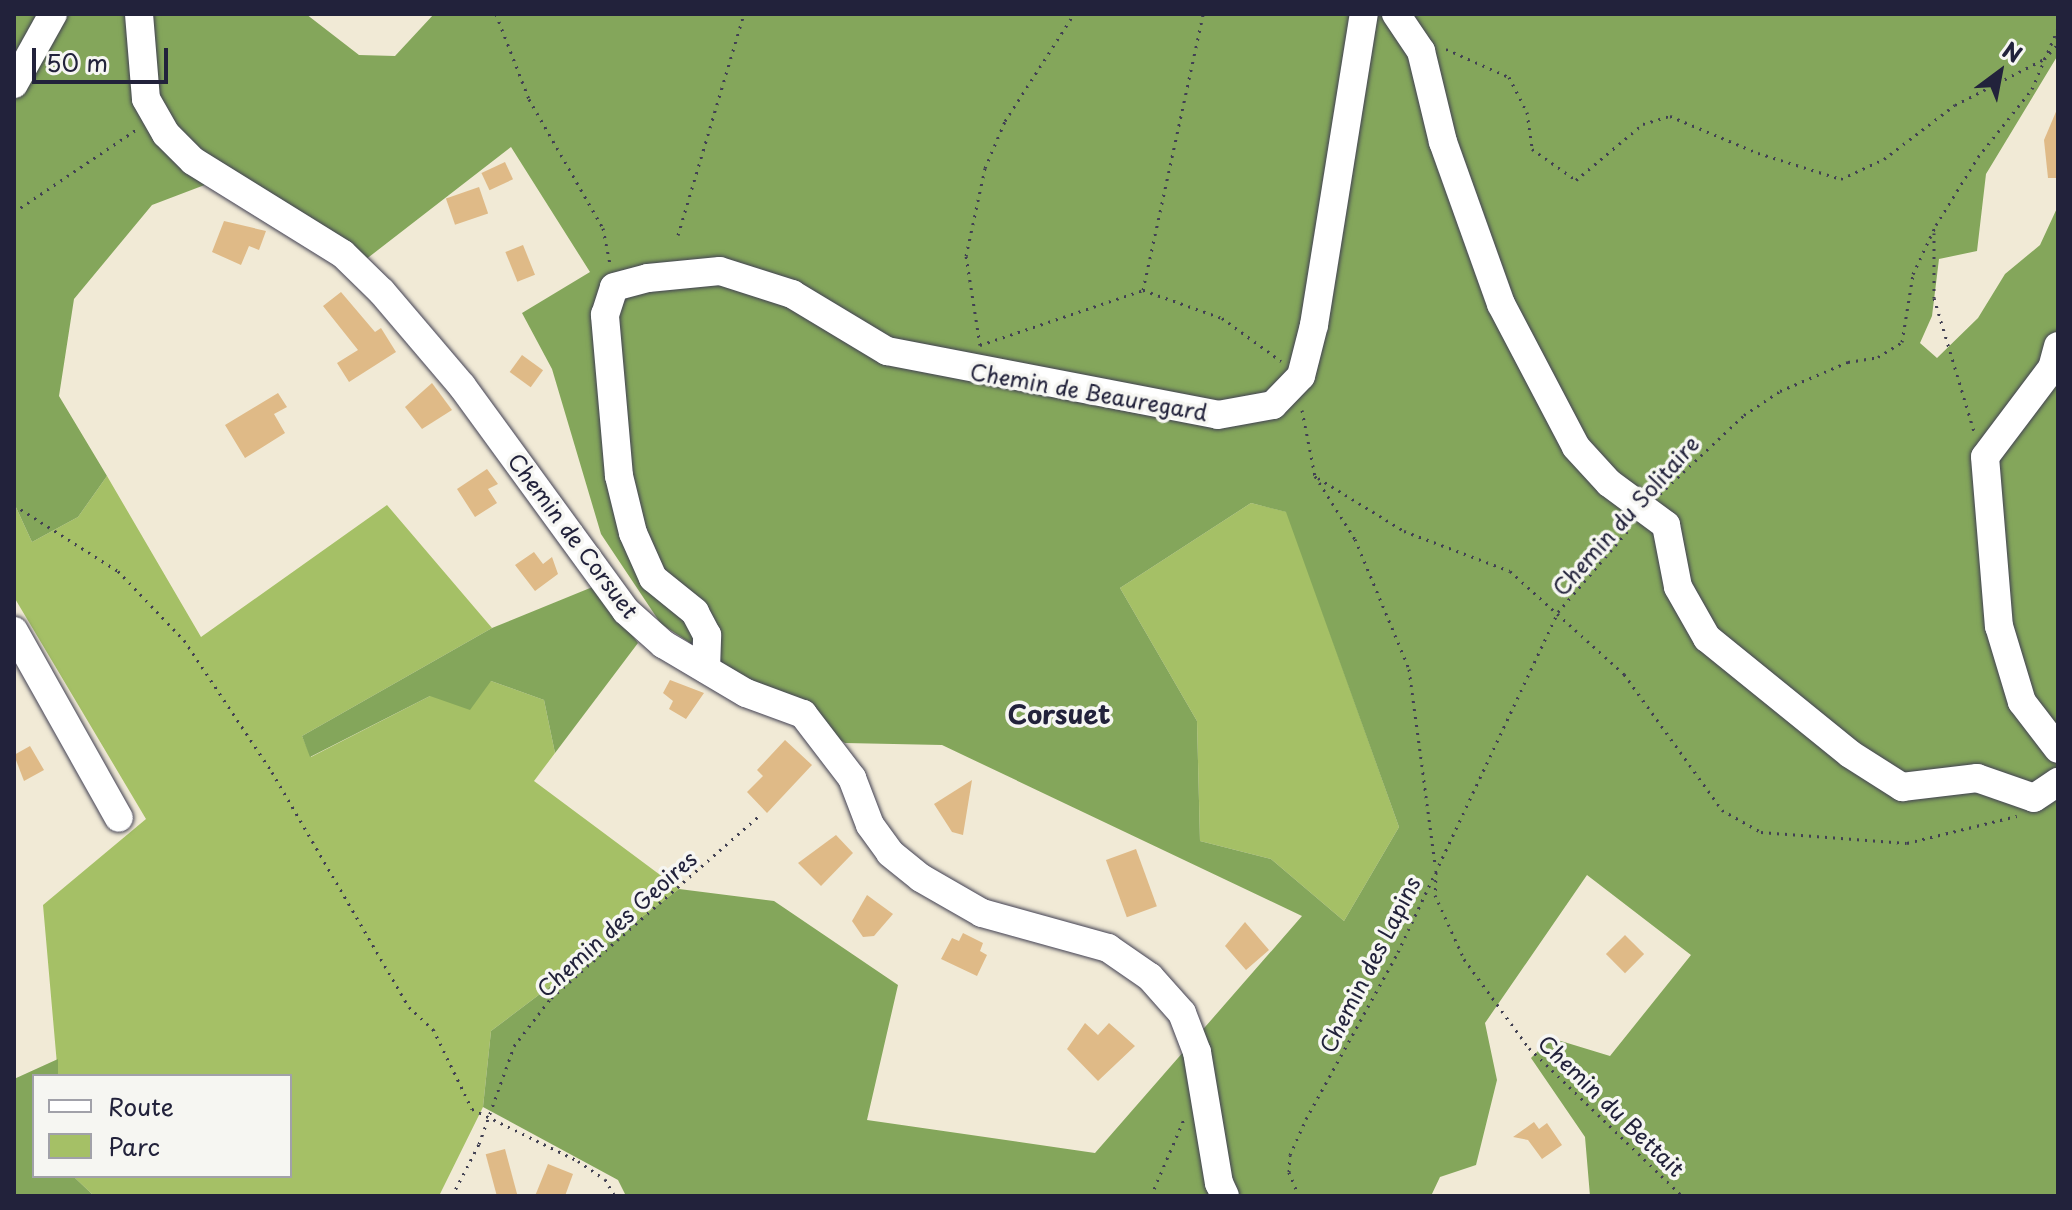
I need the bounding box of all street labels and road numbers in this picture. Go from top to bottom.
street label: Chemin de Beauregard [967,357,1211,425]
street label: Chemin du Solitaire [1546,429,1704,601]
street label: Chemin de Corsuet [503,447,645,623]
street label: Chemin des Geoires [530,844,702,1002]
street label: Chemin des Lapins [1313,871,1425,1057]
street label: Chemin du Bettait [1533,1028,1691,1182]

